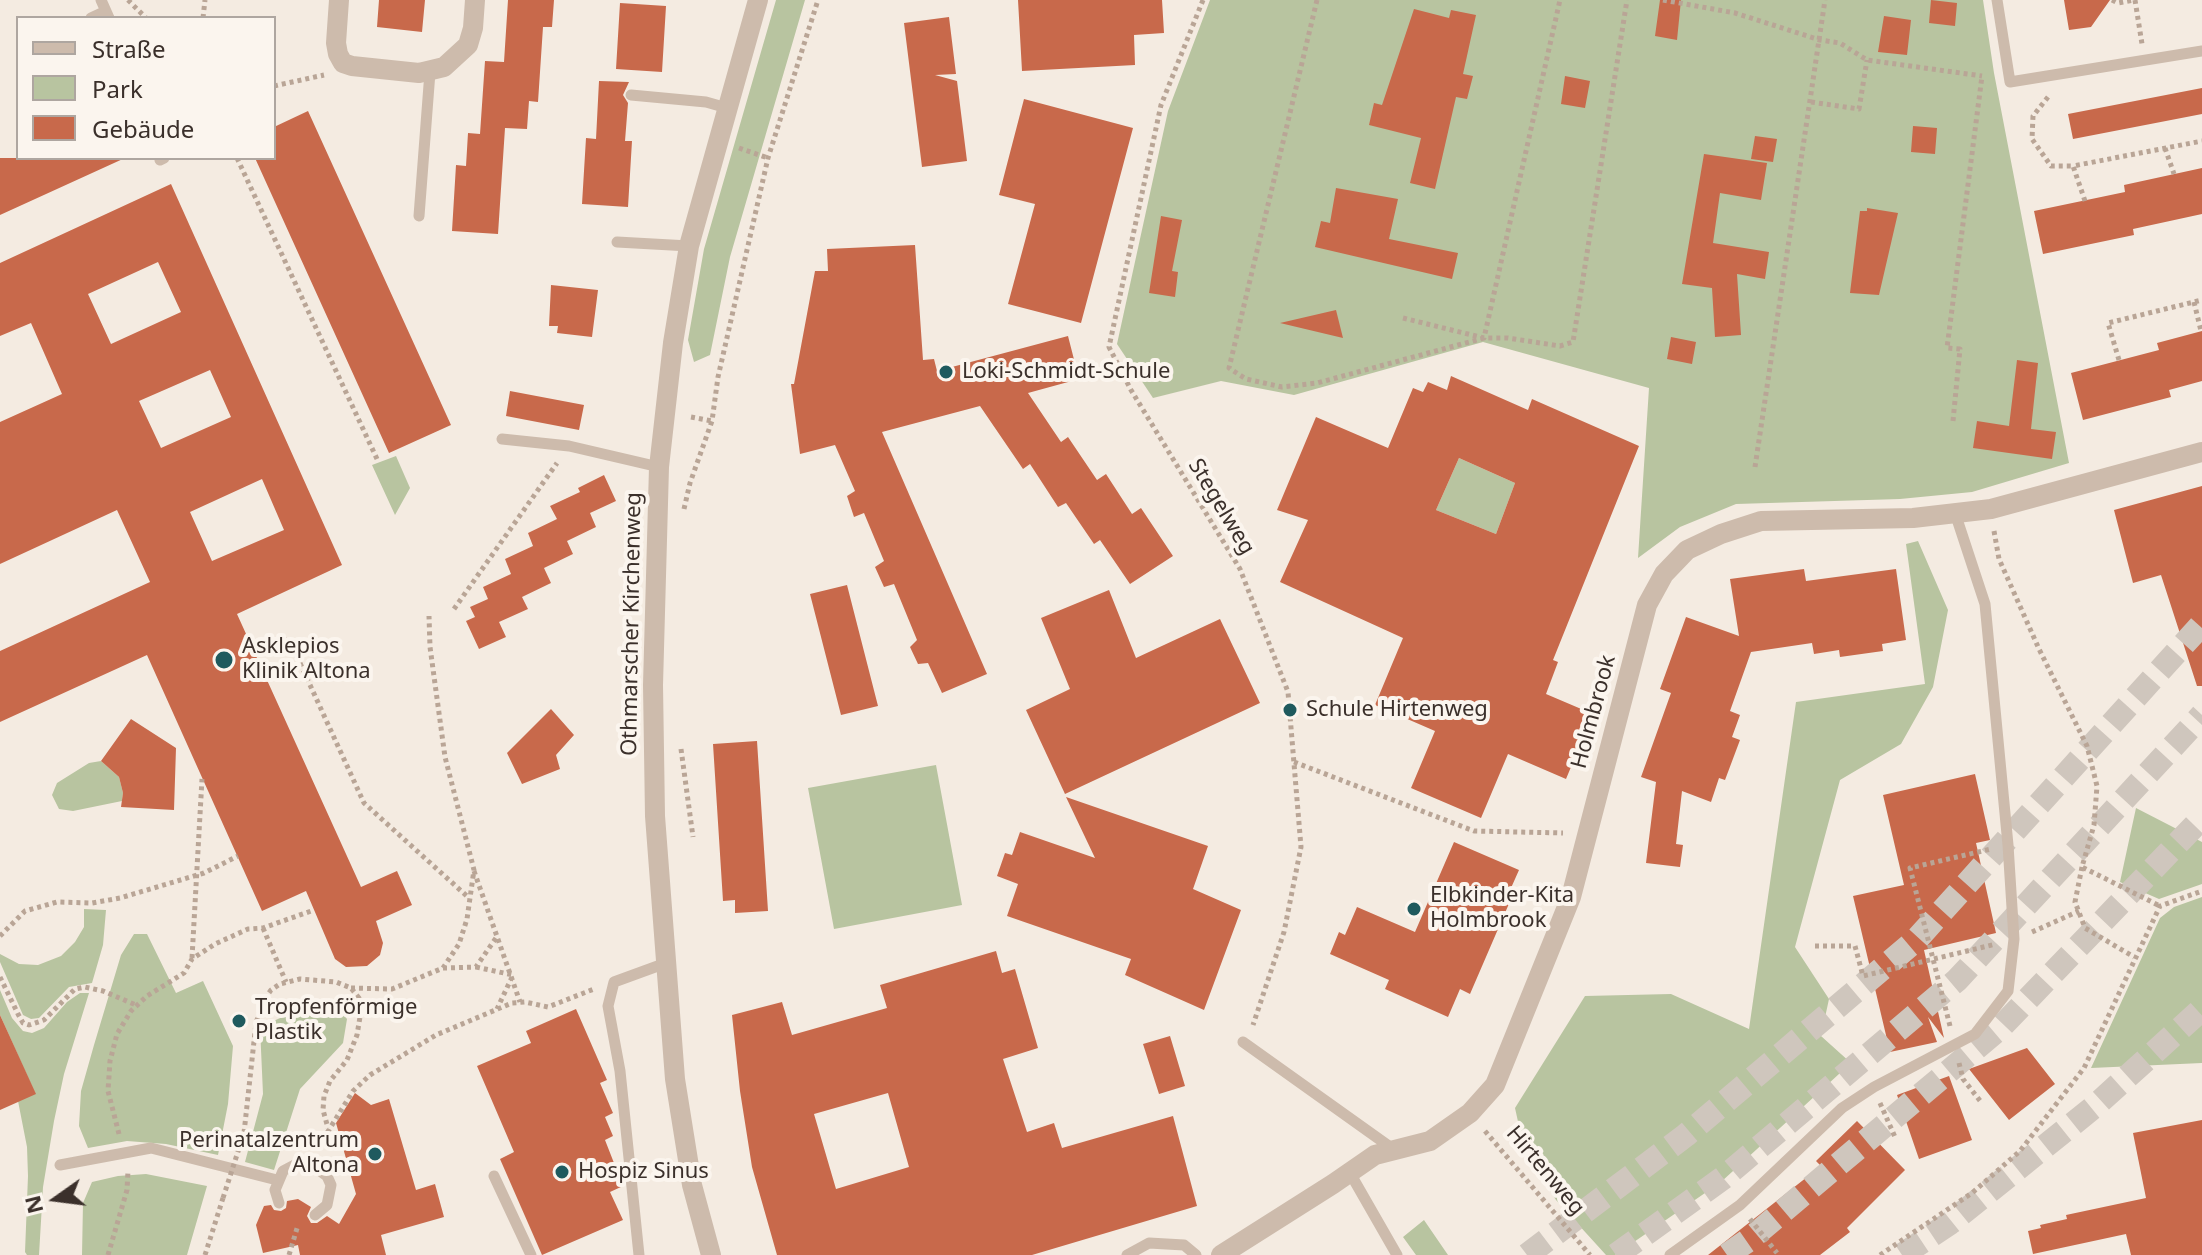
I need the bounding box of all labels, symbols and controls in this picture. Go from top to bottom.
legend [16,16,276,160]
text: Straße [92,32,165,65]
text: Park [92,72,143,105]
text: Gebäude [92,112,194,145]
place label: Loki-Schmidt-Schule [962,359,1170,385]
marker: Loki-Schmidt-Schule [937,363,955,381]
street label: Stegelweg [1182,454,1260,560]
street label: Othmarscher Kirchenweg [616,492,648,756]
place label: Asklepios Klinik Altona [242,634,371,686]
marker: Asklepios Klinik Altona [213,649,235,671]
street label: Holmbrook [1566,652,1622,772]
place label: Schule Hirtenweg [1306,697,1488,723]
marker: Schule Hirtenweg [1281,701,1299,719]
place label: Elbkinder-Kita Holmbrook [1430,883,1574,934]
marker: Elbkinder-Kita Holmbrook [1405,900,1423,918]
place label: Tropfenförmige Plastik [255,995,417,1046]
marker: Tropfenförmige Plastik [230,1012,248,1030]
street label: Hirtenweg [1500,1121,1590,1221]
place label: Perinatalzentrum Altona [179,1128,359,1180]
marker: Perinatalzentrum Altona [366,1145,384,1163]
north arrow [16,1159,96,1239]
place label: Hospiz Sinus [578,1159,709,1185]
marker: Hospiz Sinus [553,1163,571,1181]
text: N [16,1193,49,1217]

